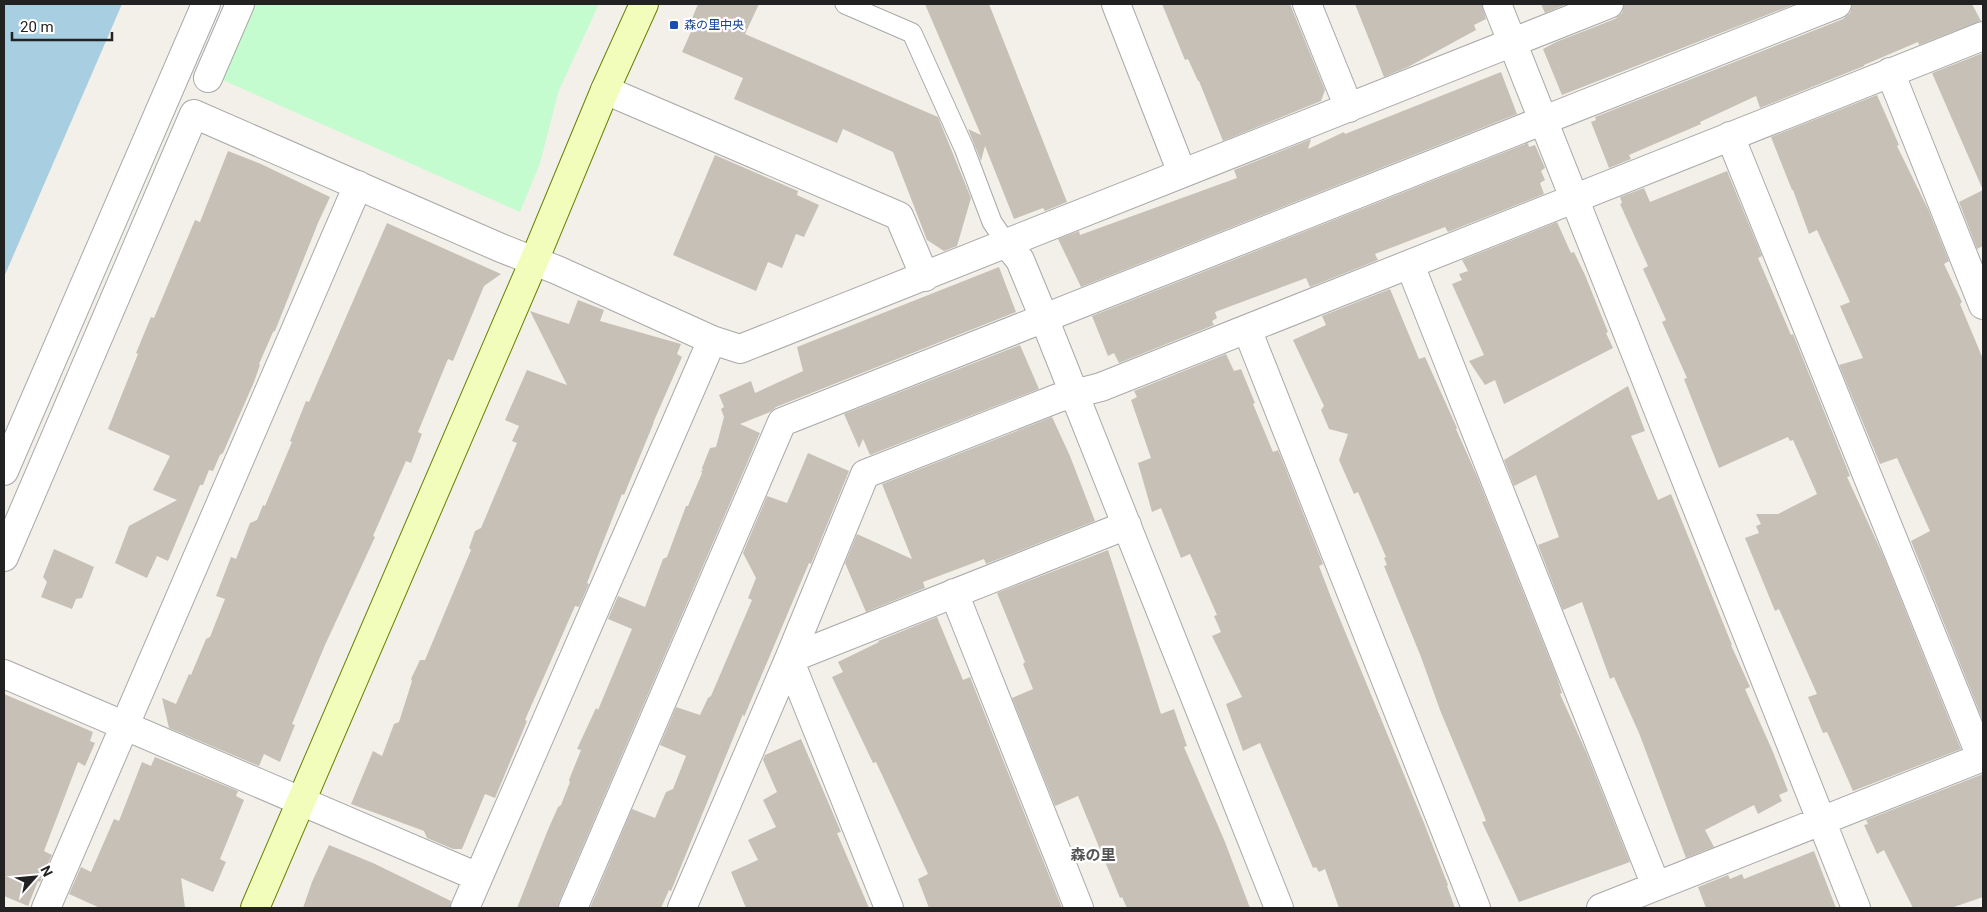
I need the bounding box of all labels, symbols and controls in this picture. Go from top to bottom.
scale bar [12,10,112,42]
text: 20 m [20,18,54,36]
place label: 森の里中央 [684,18,744,32]
marker: 森の里中央 [668,19,680,31]
district label: 森の里 [1070,846,1116,864]
north arrow [10,852,60,902]
text: N [37,863,56,879]

